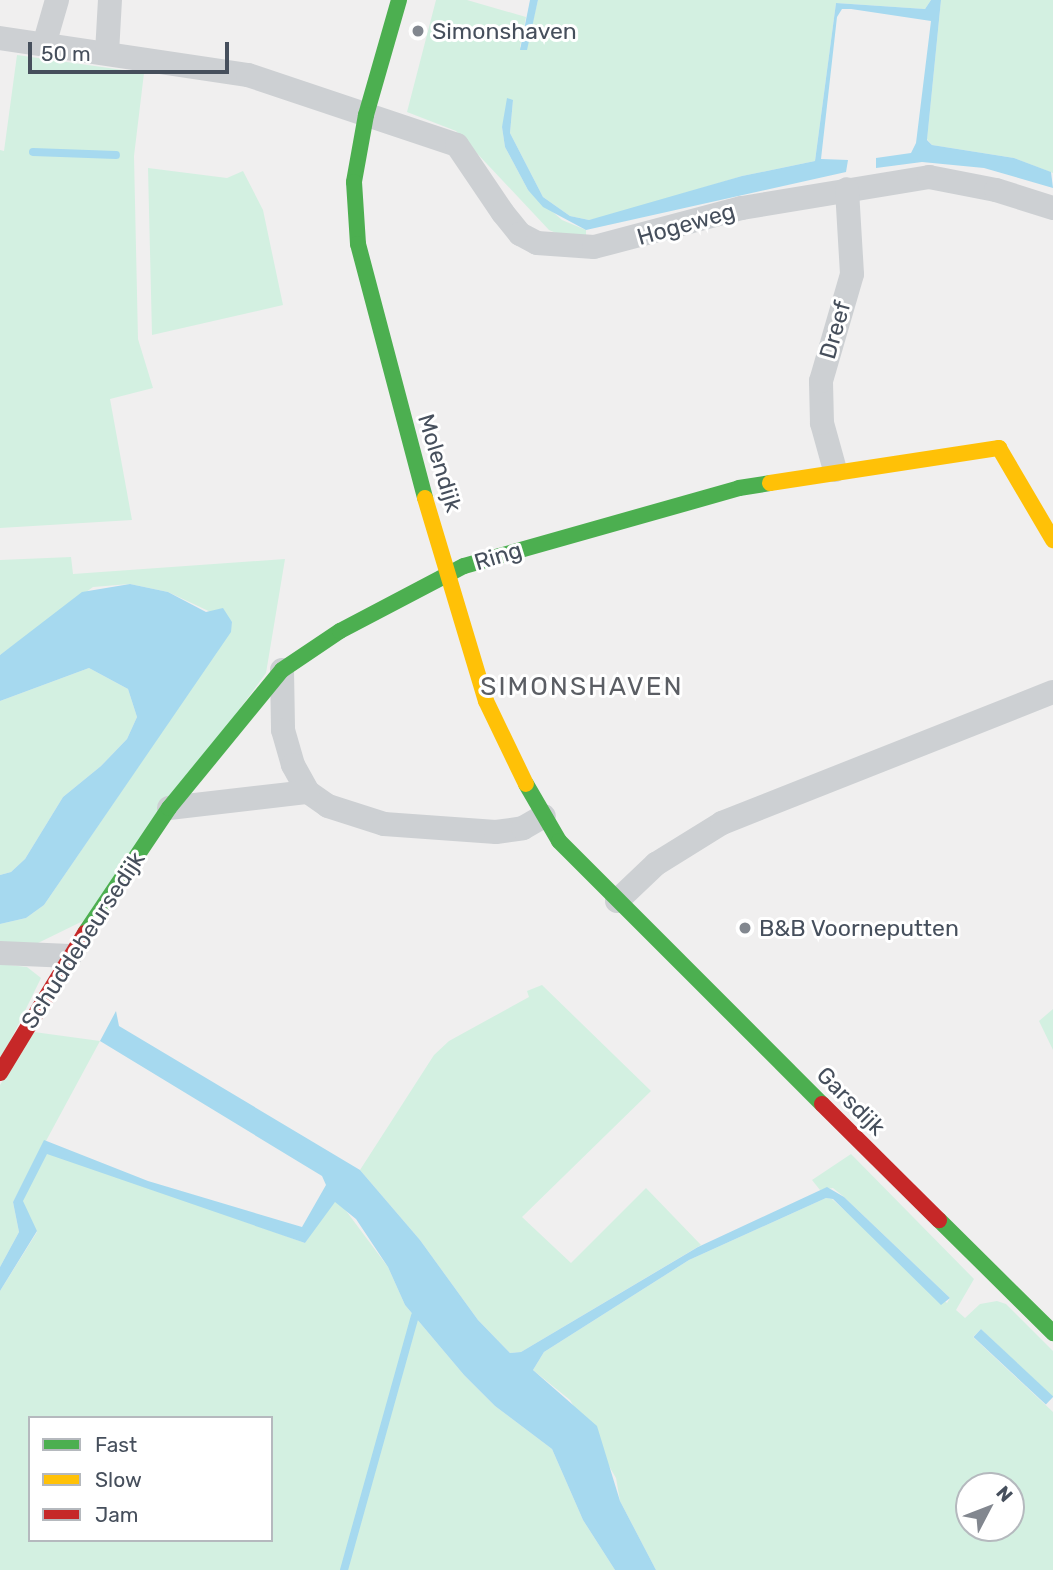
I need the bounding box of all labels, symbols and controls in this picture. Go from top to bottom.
place label: Simonshaven [432,17,577,45]
marker: Simonshaven [410,23,426,39]
scale bar [32,28,233,72]
text: 50 m [41,41,91,66]
street label: Hogeweg [634,197,738,251]
street label: Dreef [814,298,856,362]
street label: Molendijk [412,411,468,515]
street label: Ring [471,536,525,576]
district label: SIMONSHAVEN [482,671,682,703]
street label: Schuddebeursedijk [15,846,151,1034]
place label: B&B Voorneputten [759,914,960,942]
marker: B&B Voorneputten [737,920,753,936]
street label: Garsdijk [811,1061,891,1141]
legend [28,1416,273,1542]
text: Fast [95,1432,137,1457]
text: Slow [95,1467,142,1492]
north arrow [955,1472,1025,1542]
text: N [991,1481,1018,1507]
text: Jam [95,1502,139,1527]

